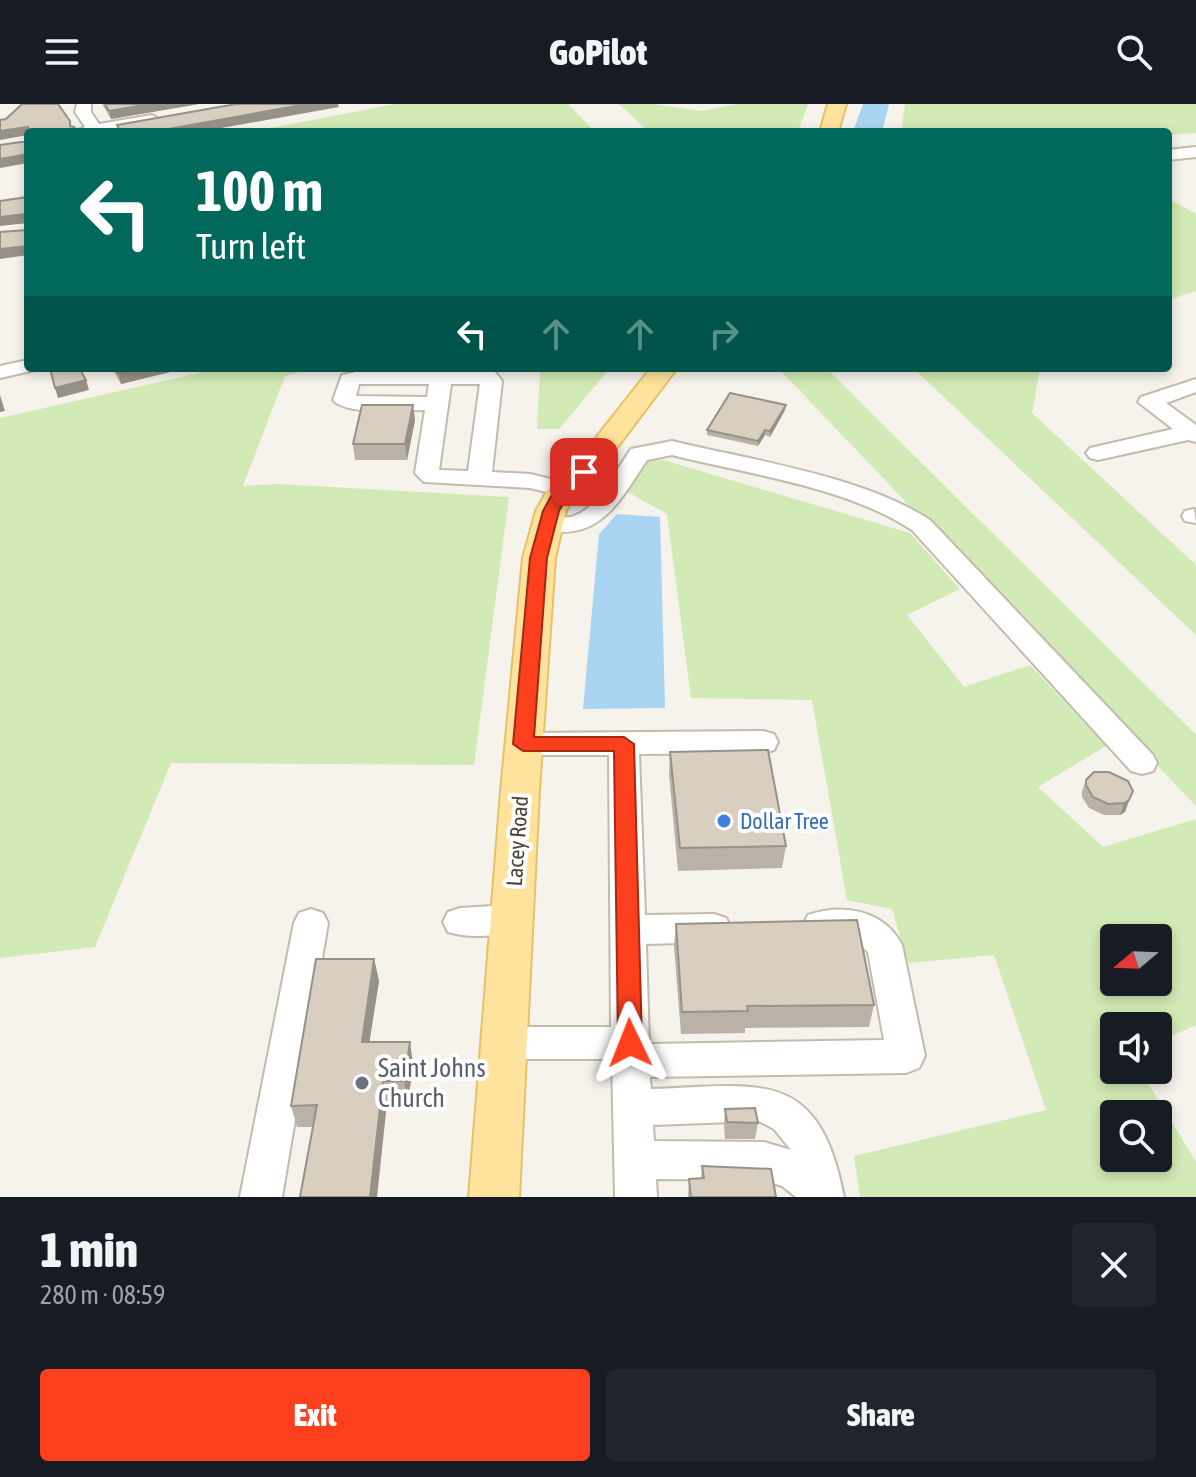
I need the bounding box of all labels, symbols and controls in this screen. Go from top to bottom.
icon: menu [40,30,84,74]
icon: search [1112,30,1156,74]
text: GoPilot [549,31,647,73]
text: 100 m [196,159,323,223]
icon: left [64,160,168,264]
text: Turn left [196,225,306,267]
icon: left [450,312,494,356]
icon: ahead [534,312,578,356]
icon: ahead [618,312,662,356]
icon: right [702,312,746,356]
pin [550,438,618,506]
icon: arrive [562,450,606,494]
street label: Lacey Road [501,795,533,887]
place label: Dollar Tree [740,808,829,834]
marker: Dollar Tree [715,812,733,830]
north arrow [1100,924,1172,996]
map controls [1100,924,1172,1172]
position arrow [588,1001,672,1085]
button: sound [1100,1012,1172,1084]
place label: Saint Johns Church [378,1053,486,1113]
marker: Saint Johns Church [353,1074,371,1092]
button: search [1100,1100,1172,1172]
text: 1 min [40,1222,138,1277]
button: close [1072,1223,1156,1307]
text: 280 m · 08:59 [40,1280,165,1310]
button: Exit [40,1369,590,1461]
button: Share [606,1369,1156,1461]

